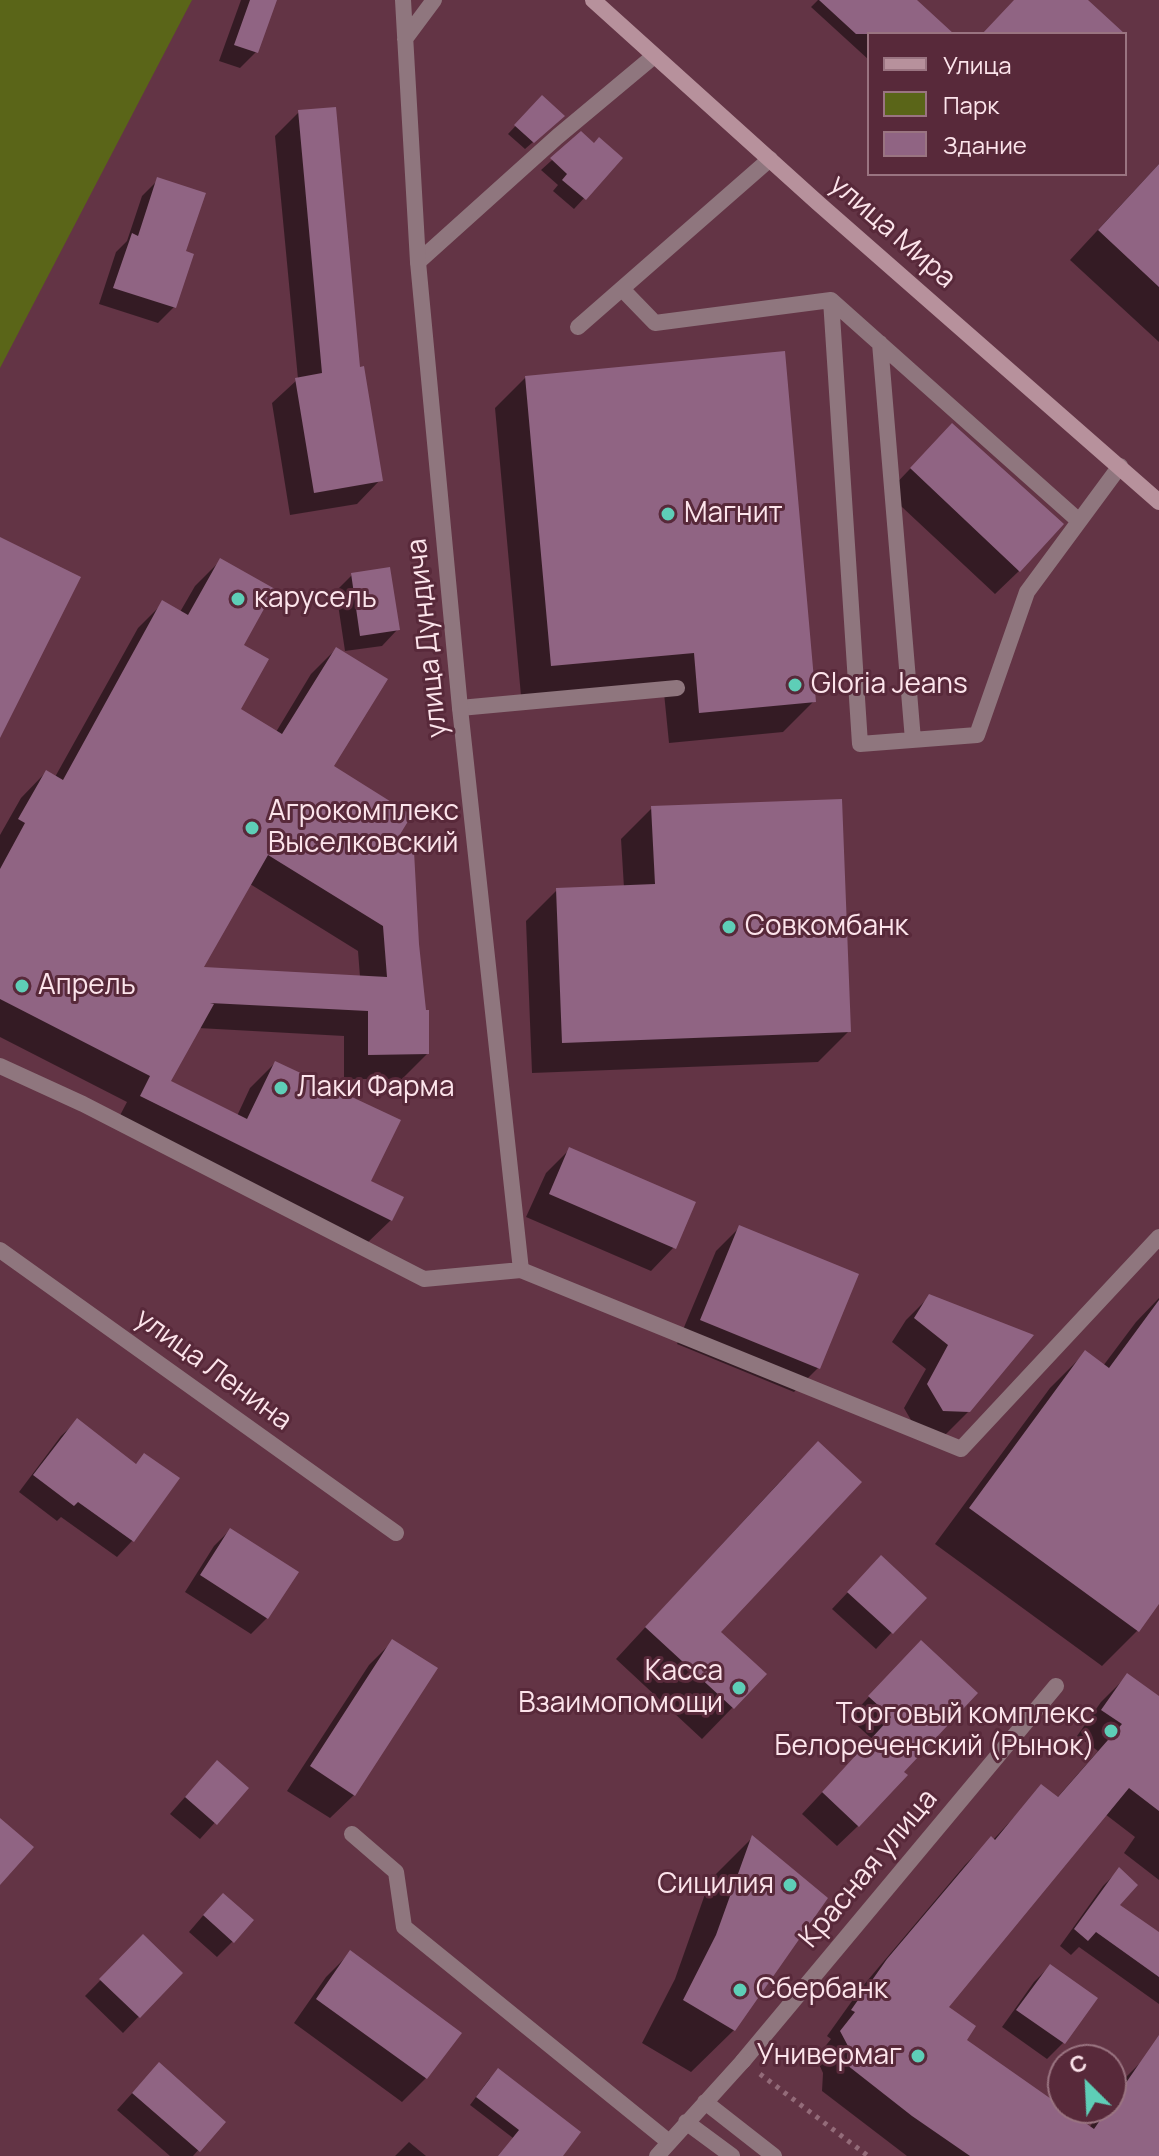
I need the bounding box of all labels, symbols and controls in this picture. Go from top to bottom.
legend [867,32,1127,176]
text: Улица [943,48,1012,81]
text: Парк [943,88,999,121]
text: Здание [943,128,1027,161]
street label: улица Мира [822,168,962,296]
place label: Магнит [684,497,783,531]
marker: Магнит [659,505,677,523]
street label: улица Дундича [401,537,455,739]
place label: карусель [254,582,377,616]
marker: карусель [229,590,247,608]
place label: Gloria Jeans [811,668,968,702]
marker: Gloria Jeans [786,676,804,694]
place label: Агрокомплекс Выселковский [268,795,459,861]
marker: Агрокомплекс Выселковский [243,819,261,837]
place label: Совкомбанк [745,910,908,944]
marker: Совкомбанк [720,918,738,936]
place label: Апрель [38,969,136,1003]
marker: Апрель [13,977,31,995]
place label: Лаки Фарма [297,1071,454,1105]
marker: Лаки Фарма [272,1079,290,1097]
street label: улица Ленина [128,1302,298,1438]
place label: Касса Взаимопомощи [518,1655,723,1721]
marker: Касса Взаимопомощи [730,1679,748,1697]
place label: Торговый комплекс Белореченский (Рынок) [775,1698,1095,1764]
marker: Торговый комплекс Белореченский (Рынок) [1102,1722,1120,1740]
street label: Красная улица [793,1783,945,1955]
place label: Сицилия [657,1868,774,1902]
marker: Сицилия [781,1876,799,1894]
place label: Сбербанк [756,1973,888,2007]
marker: Сбербанк [731,1981,749,1999]
place label: Универмаг [757,2039,902,2073]
north arrow [1047,2044,1127,2124]
marker: Универмаг [909,2047,927,2065]
text: С [1065,2047,1092,2081]

